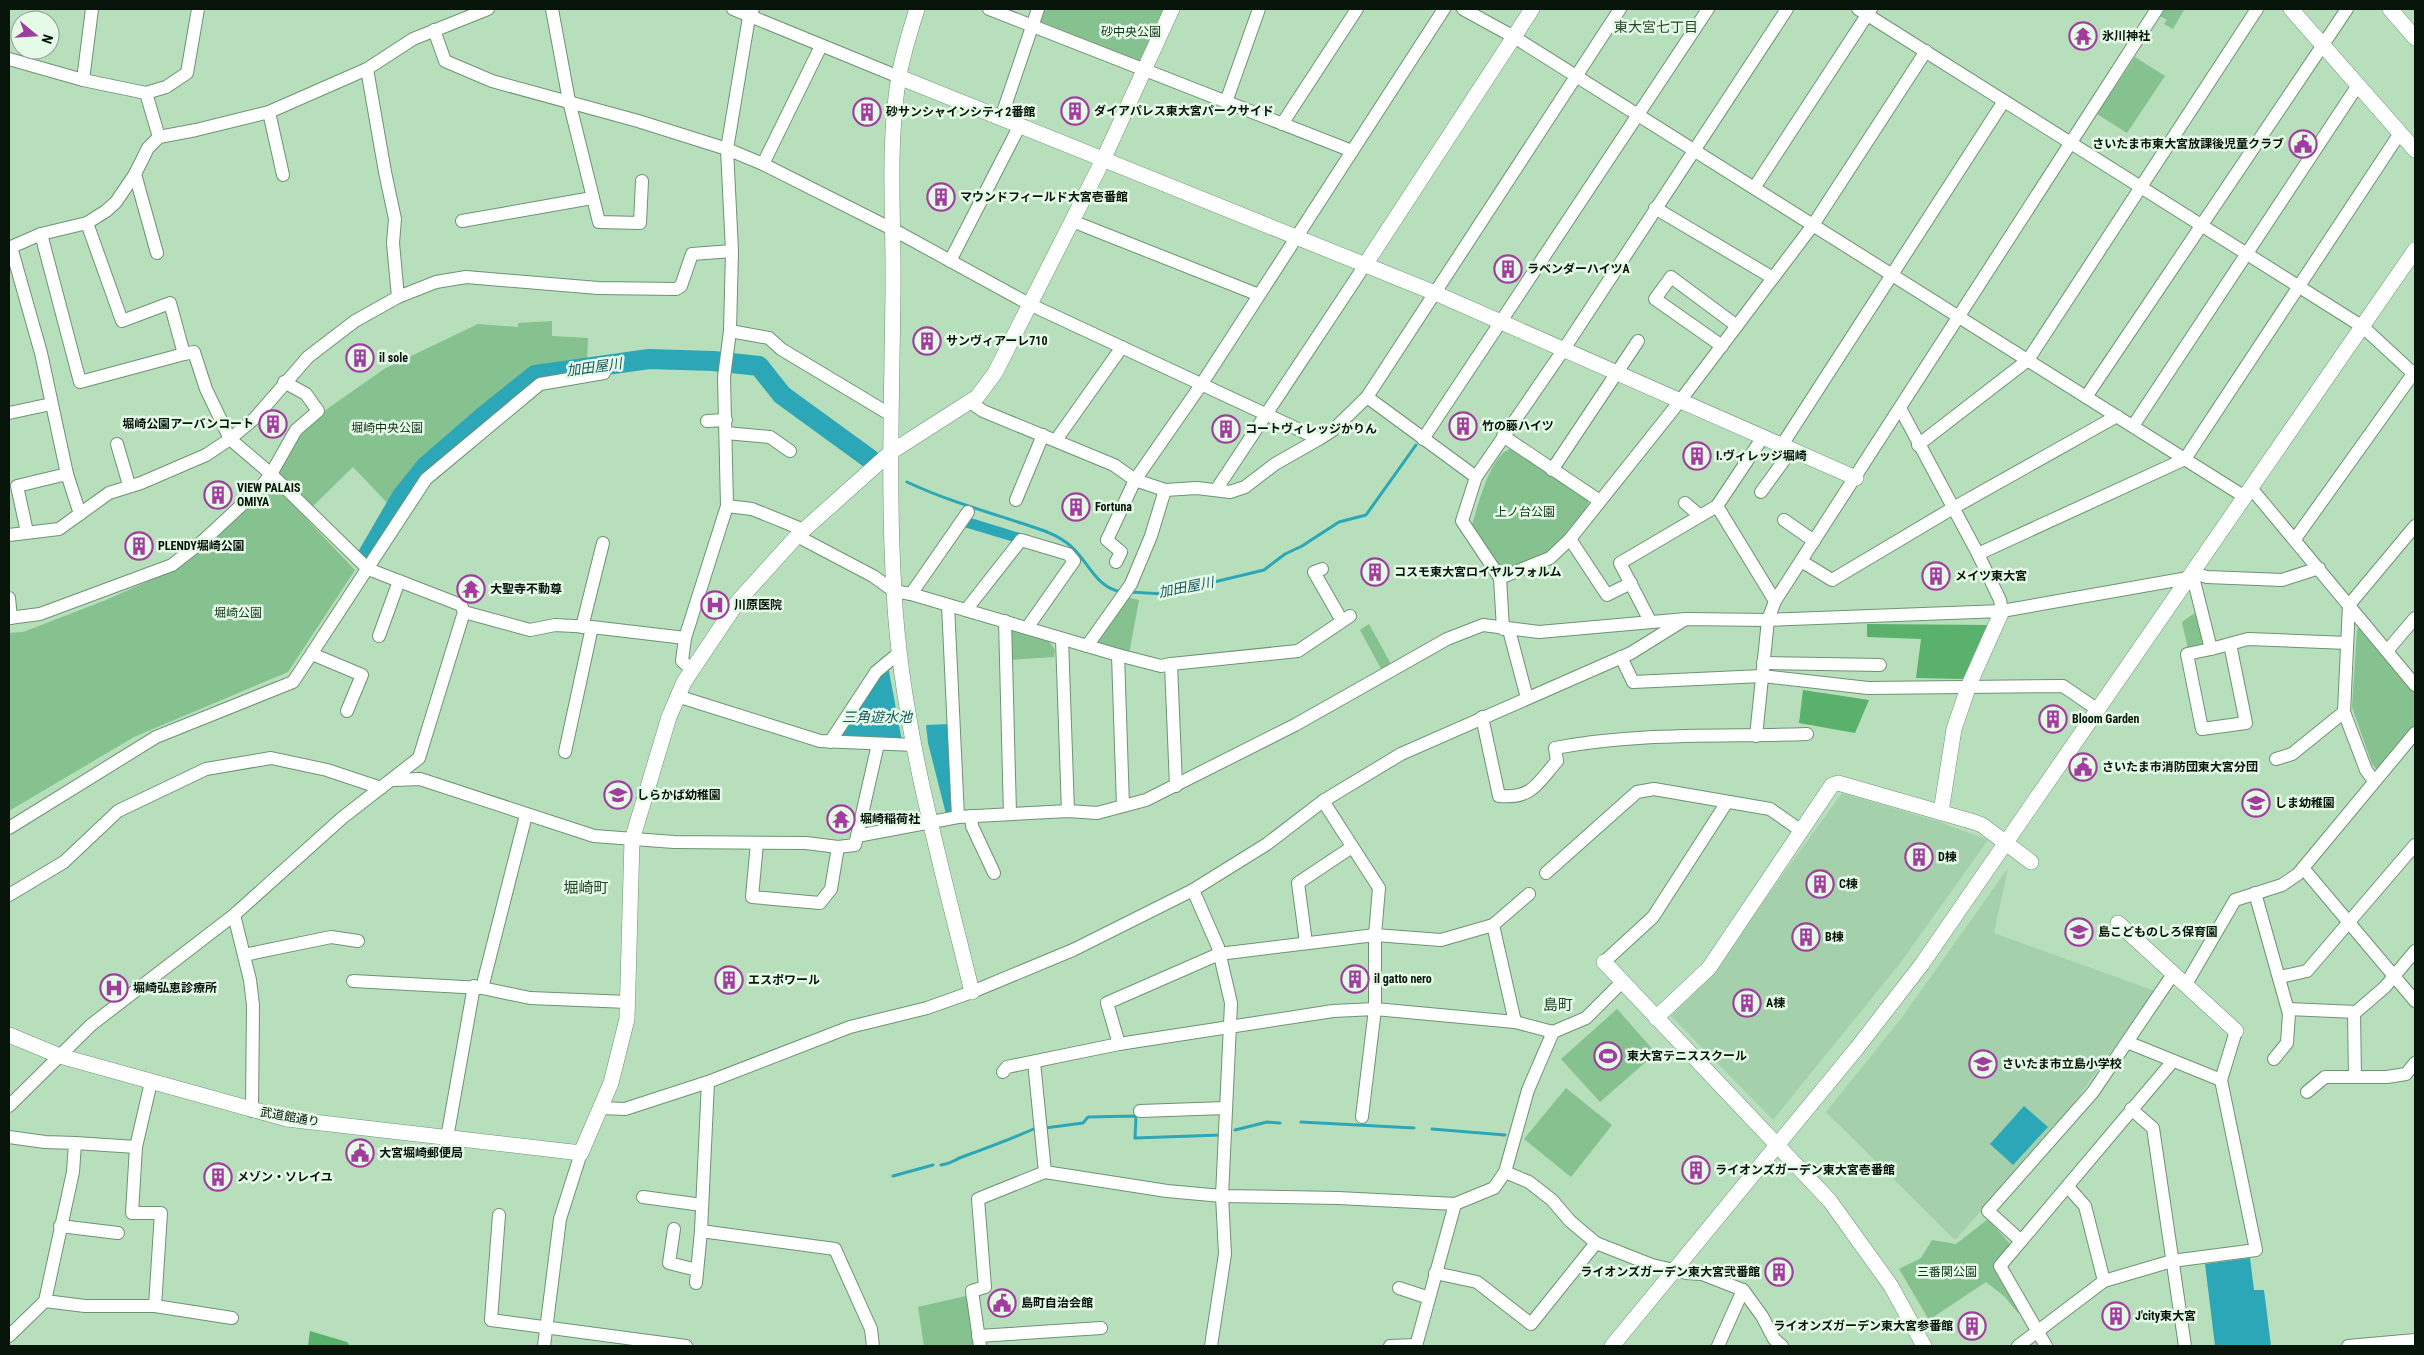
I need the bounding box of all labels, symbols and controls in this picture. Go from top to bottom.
north arrow [10,10,60,60]
district label: 東大宮七丁目 [1614,19,1698,35]
temple icon: 氷川神社 [2068,21,2098,51]
park label: 砂中央公園 [1101,25,1161,39]
place label: 氷川神社 [2102,29,2150,43]
text: N [38,32,56,46]
building icon: ダイアパレス東大宮パークサイド [1060,96,1090,126]
building icon: 砂サンシャインシティ2番館 [852,97,882,127]
place label: ダイアパレス東大宮パークサイド [1094,104,1274,118]
place label: 砂サンシャインシティ2番館 [885,105,1035,119]
public building icon: さいたま市東大宮放課後児童クラブ [2288,129,2318,159]
place label: さいたま市東大宮放課後児童クラブ [2092,137,2284,151]
building icon: マウンドフィールド大宮壱番館 [926,182,956,212]
place label: マウンドフィールド大宮壱番館 [960,190,1128,204]
building icon: ラベンダーハイツA [1493,254,1523,284]
place label: ラベンダーハイツA [1527,262,1631,276]
building icon: サンヴィアーレ710 [912,326,942,356]
place label: サンヴィアーレ710 [946,334,1047,348]
building icon: il sole [345,343,375,373]
place label: il sole [379,351,408,365]
water label: 加田屋川 [565,355,625,379]
building icon: 堀崎公園アーバンコート [258,409,288,439]
building icon: 竹の藤ハイツ [1448,411,1478,441]
building icon: コートヴィレッジかりん [1211,414,1241,444]
place label: 堀崎公園アーバンコート [122,417,254,431]
place label: 竹の藤ハイツ [1482,419,1554,433]
park label: 堀崎中央公園 [351,421,423,435]
place label: コートヴィレッジかりん [1245,422,1377,436]
building icon: I.ヴィレッジ堀崎 [1682,441,1712,471]
place label: I.ヴィレッジ堀崎 [1716,449,1807,463]
building icon: VIEW PALAIS OMIYA [203,480,233,510]
place label: VIEW PALAIS OMIYA [237,481,301,509]
building icon: Fortuna [1061,492,1091,522]
place label: Fortuna [1095,500,1132,514]
park label: 上ノ台公園 [1495,505,1555,519]
building icon: PLENDY堀崎公園 [124,531,154,561]
place label: PLENDY堀崎公園 [158,539,245,553]
building icon: コスモ東大宮ロイヤルフォルム [1360,557,1390,587]
building icon: メイツ東大宮 [1921,561,1951,591]
place label: コスモ東大宮ロイヤルフォルム [1394,565,1561,579]
place label: メイツ東大宮 [1955,569,2027,583]
water label: 加田屋川 [1157,573,1217,600]
temple icon: 大聖寺不動尊 [456,574,486,604]
place label: 大聖寺不動尊 [490,582,562,596]
hospital icon: 川原医院 [700,590,730,620]
place label: 川原医院 [734,598,782,612]
park label: 堀崎公園 [214,606,262,620]
building icon: Bloom Garden [2038,704,2068,734]
water label: 三角遊水池 [842,709,914,725]
place label: Bloom Garden [2072,712,2140,726]
public building icon: さいたま市消防団東大宮分団 [2068,752,2098,782]
place label: さいたま市消防団東大宮分団 [2102,760,2258,774]
school or university icon: しらかば幼稚園 [603,780,633,810]
place label: しらかば幼稚園 [637,788,721,802]
school or university icon: しま幼稚園 [2241,788,2271,818]
place label: しま幼稚園 [2275,796,2335,810]
temple icon: 堀崎稲荷社 [826,804,856,834]
place label: 堀崎稲荷社 [860,812,920,826]
building icon: D棟 [1904,842,1934,872]
place label: D棟 [1938,850,1957,864]
building icon: C棟 [1805,869,1835,899]
place label: C棟 [1839,877,1858,891]
district label: 堀崎町 [563,879,609,897]
school or university icon: 島こどものしろ保育園 [2064,917,2094,947]
building icon: B棟 [1791,922,1821,952]
place label: 島こどものしろ保育園 [2098,925,2218,939]
place label: B棟 [1825,930,1844,944]
building icon: il gatto nero [1340,964,1370,994]
building icon: エスポワール [714,965,744,995]
place label: il gatto nero [1374,972,1432,986]
hospital icon: 堀崎弘恵診療所 [99,973,129,1003]
place label: エスポワール [748,973,820,987]
place label: 堀崎弘恵診療所 [133,981,217,995]
building icon: A棟 [1732,988,1762,1018]
district label: 島町 [1543,996,1573,1014]
place label: A棟 [1766,996,1785,1010]
sports icon: 東大宮テニススクール [1593,1041,1623,1071]
place label: 東大宮テニススクール [1627,1049,1747,1063]
school or university icon: さいたま市立島小学校 [1968,1049,1998,1079]
place label: さいたま市立島小学校 [2002,1057,2122,1071]
street label: 武道館通り [259,1105,321,1129]
public building icon: 大宮堀崎郵便局 [345,1138,375,1168]
place label: 大宮堀崎郵便局 [379,1146,463,1160]
building icon: ライオンズガーデン東大宮壱番館 [1681,1155,1711,1185]
building icon: メゾン・ソレイユ [203,1162,233,1192]
place label: ライオンズガーデン東大宮壱番館 [1715,1163,1895,1177]
place label: メゾン・ソレイユ [237,1170,333,1184]
building icon: ライオンズガーデン東大宮弐番館 [1764,1257,1794,1287]
place label: ライオンズガーデン東大宮弐番館 [1580,1265,1760,1279]
park label: 三番関公園 [1917,1265,1977,1279]
public building icon: 島町自治会館 [987,1288,1017,1318]
place label: 島町自治会館 [1021,1296,1093,1310]
building icon: J'city東大宮 [2101,1301,2131,1331]
place label: J'city東大宮 [2135,1309,2196,1323]
building icon: ライオンズガーデン東大宮参番館 [1957,1311,1987,1341]
place label: ライオンズガーデン東大宮参番館 [1773,1319,1953,1333]

